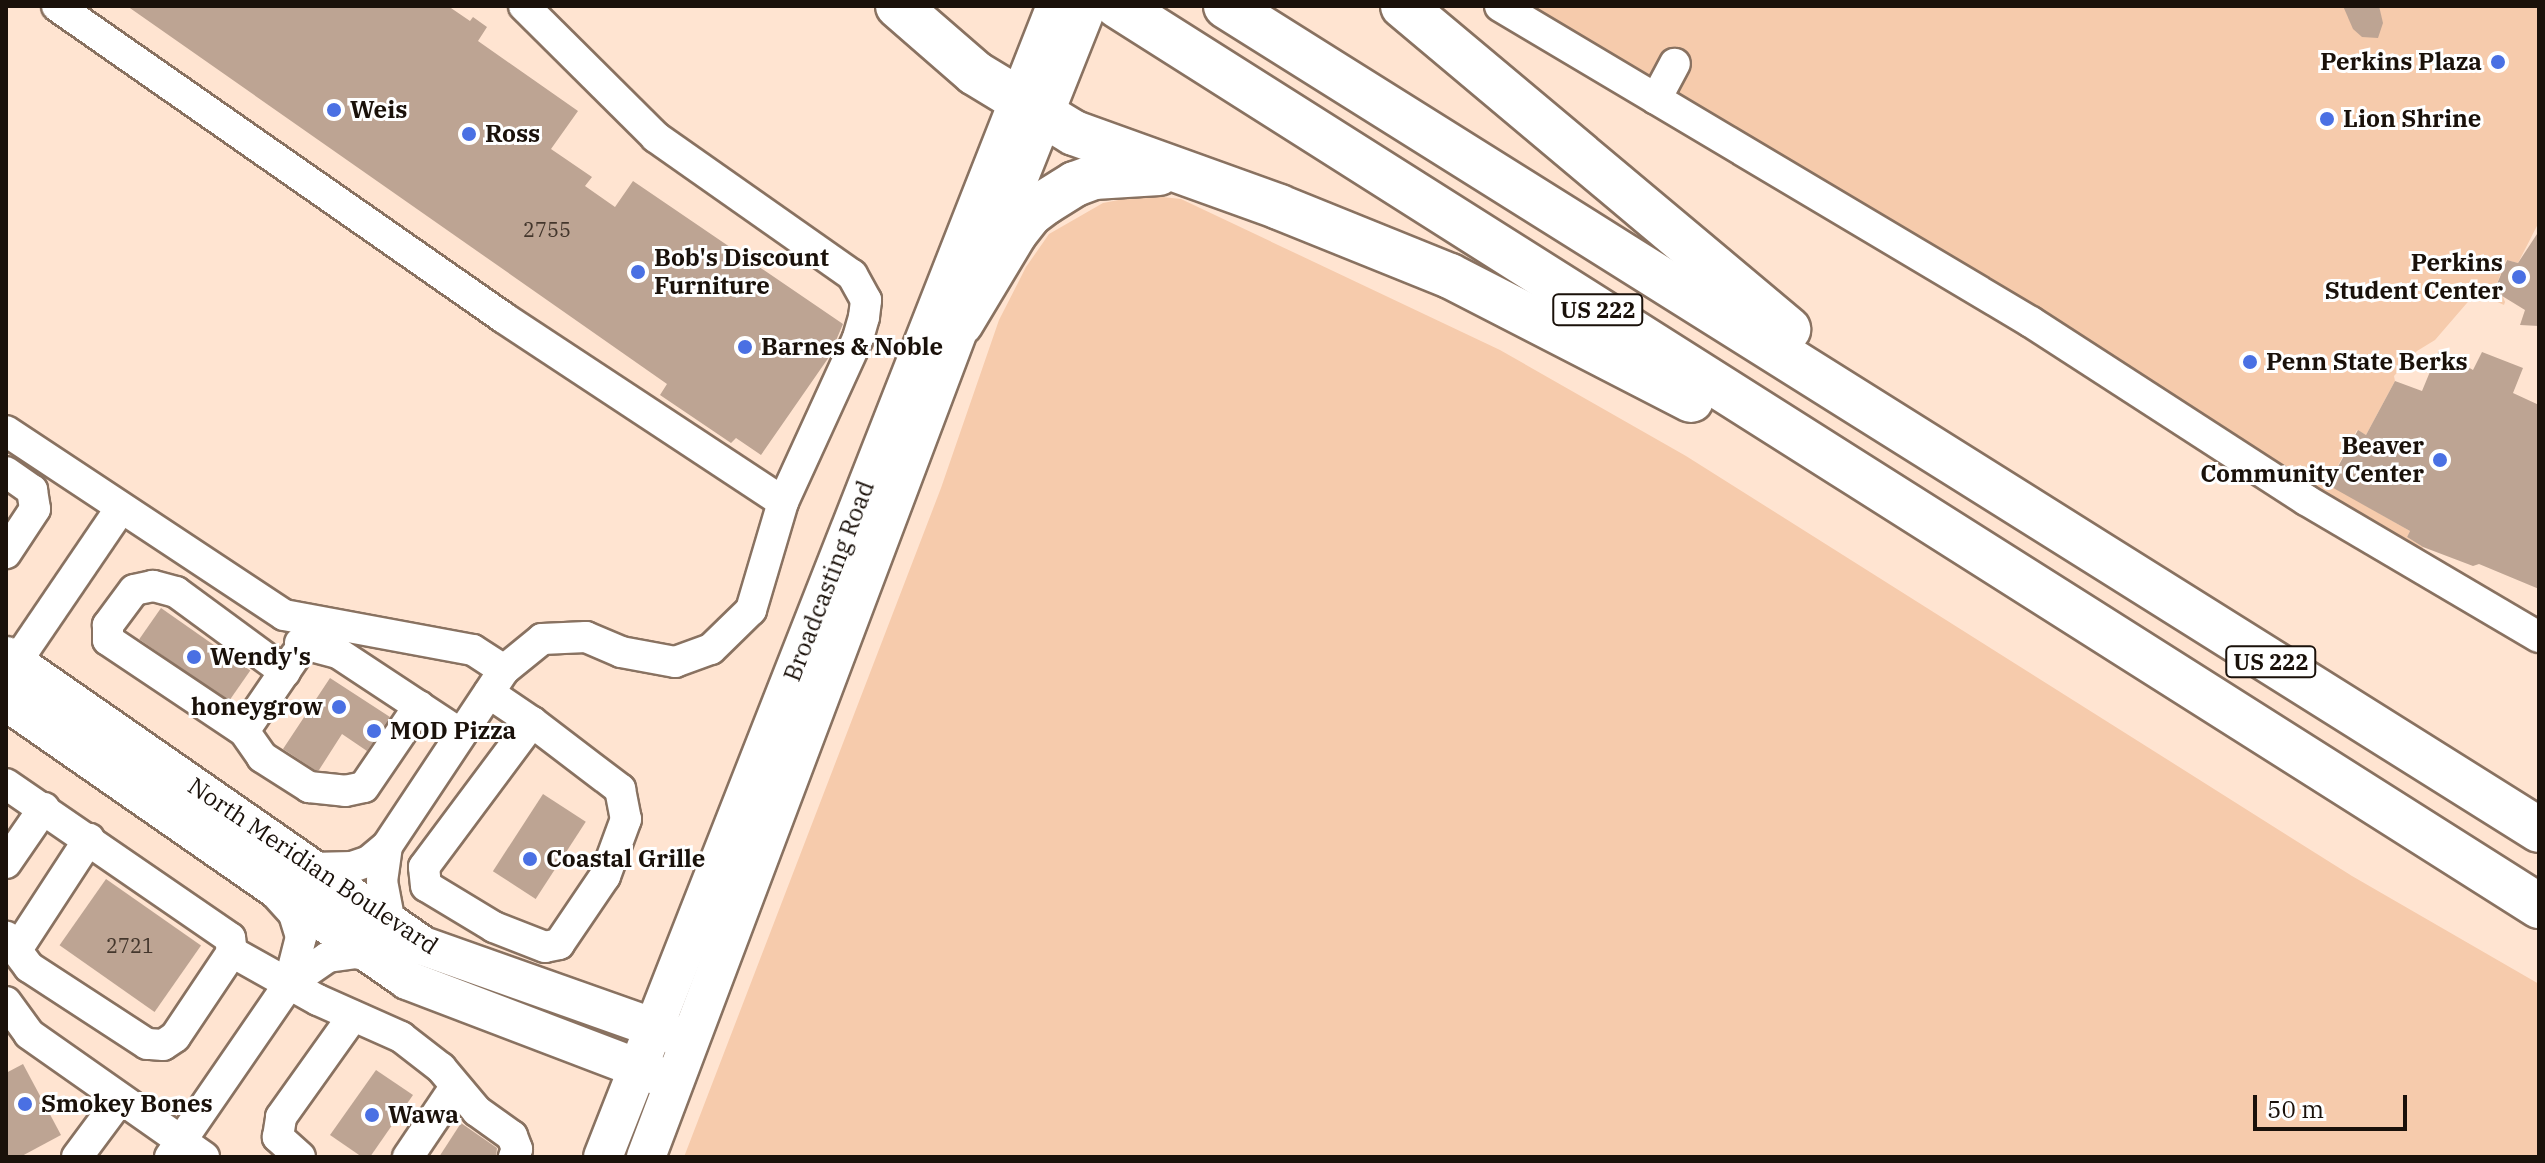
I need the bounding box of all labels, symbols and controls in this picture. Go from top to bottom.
place label: Perkins Plaza [2320,48,2482,76]
marker: Perkins Plaza [2489,53,2507,71]
place label: Weis [350,96,407,124]
marker: Weis [325,101,343,119]
place label: Lion Shrine [2343,105,2481,133]
marker: Lion Shrine [2318,110,2336,128]
place label: Ross [485,120,540,148]
marker: Ross [460,125,478,143]
house number: 2755 [523,217,571,241]
place label: Bob's Discount Furniture [654,244,829,300]
place label: Perkins Student Center [2325,249,2503,305]
marker: Bob's Discount Furniture [629,263,647,281]
marker: Perkins Student Center [2510,268,2528,286]
road number: US 222 [1552,292,1644,328]
place label: Barnes & Noble [761,333,943,361]
marker: Barnes & Noble [736,338,754,356]
place label: Penn State Berks [2266,348,2468,376]
marker: Penn State Berks [2241,353,2259,371]
place label: Beaver Community Center [2200,432,2424,488]
marker: Beaver Community Center [2431,451,2449,469]
street label: Broadcasting Road [778,477,880,685]
place label: Wendy's [210,643,311,671]
road number: US 222 [2225,644,2317,680]
marker: Wendy's [185,648,203,666]
place label: honeygrow [191,693,323,721]
marker: honeygrow [330,698,348,716]
place label: MOD Pizza [390,717,516,745]
marker: MOD Pizza [365,722,383,740]
street label: North Meridian Boulevard [182,771,444,961]
place label: Coastal Grille [546,845,705,873]
marker: Coastal Grille [521,850,539,868]
house number: 2721 [106,933,154,957]
scale bar [2257,1079,2411,1129]
place label: Smokey Bones [41,1090,213,1118]
text: 50 m [2267,1093,2324,1125]
marker: Smokey Bones [16,1095,34,1113]
place label: Wawa [388,1101,459,1129]
marker: Wawa [363,1106,381,1124]

